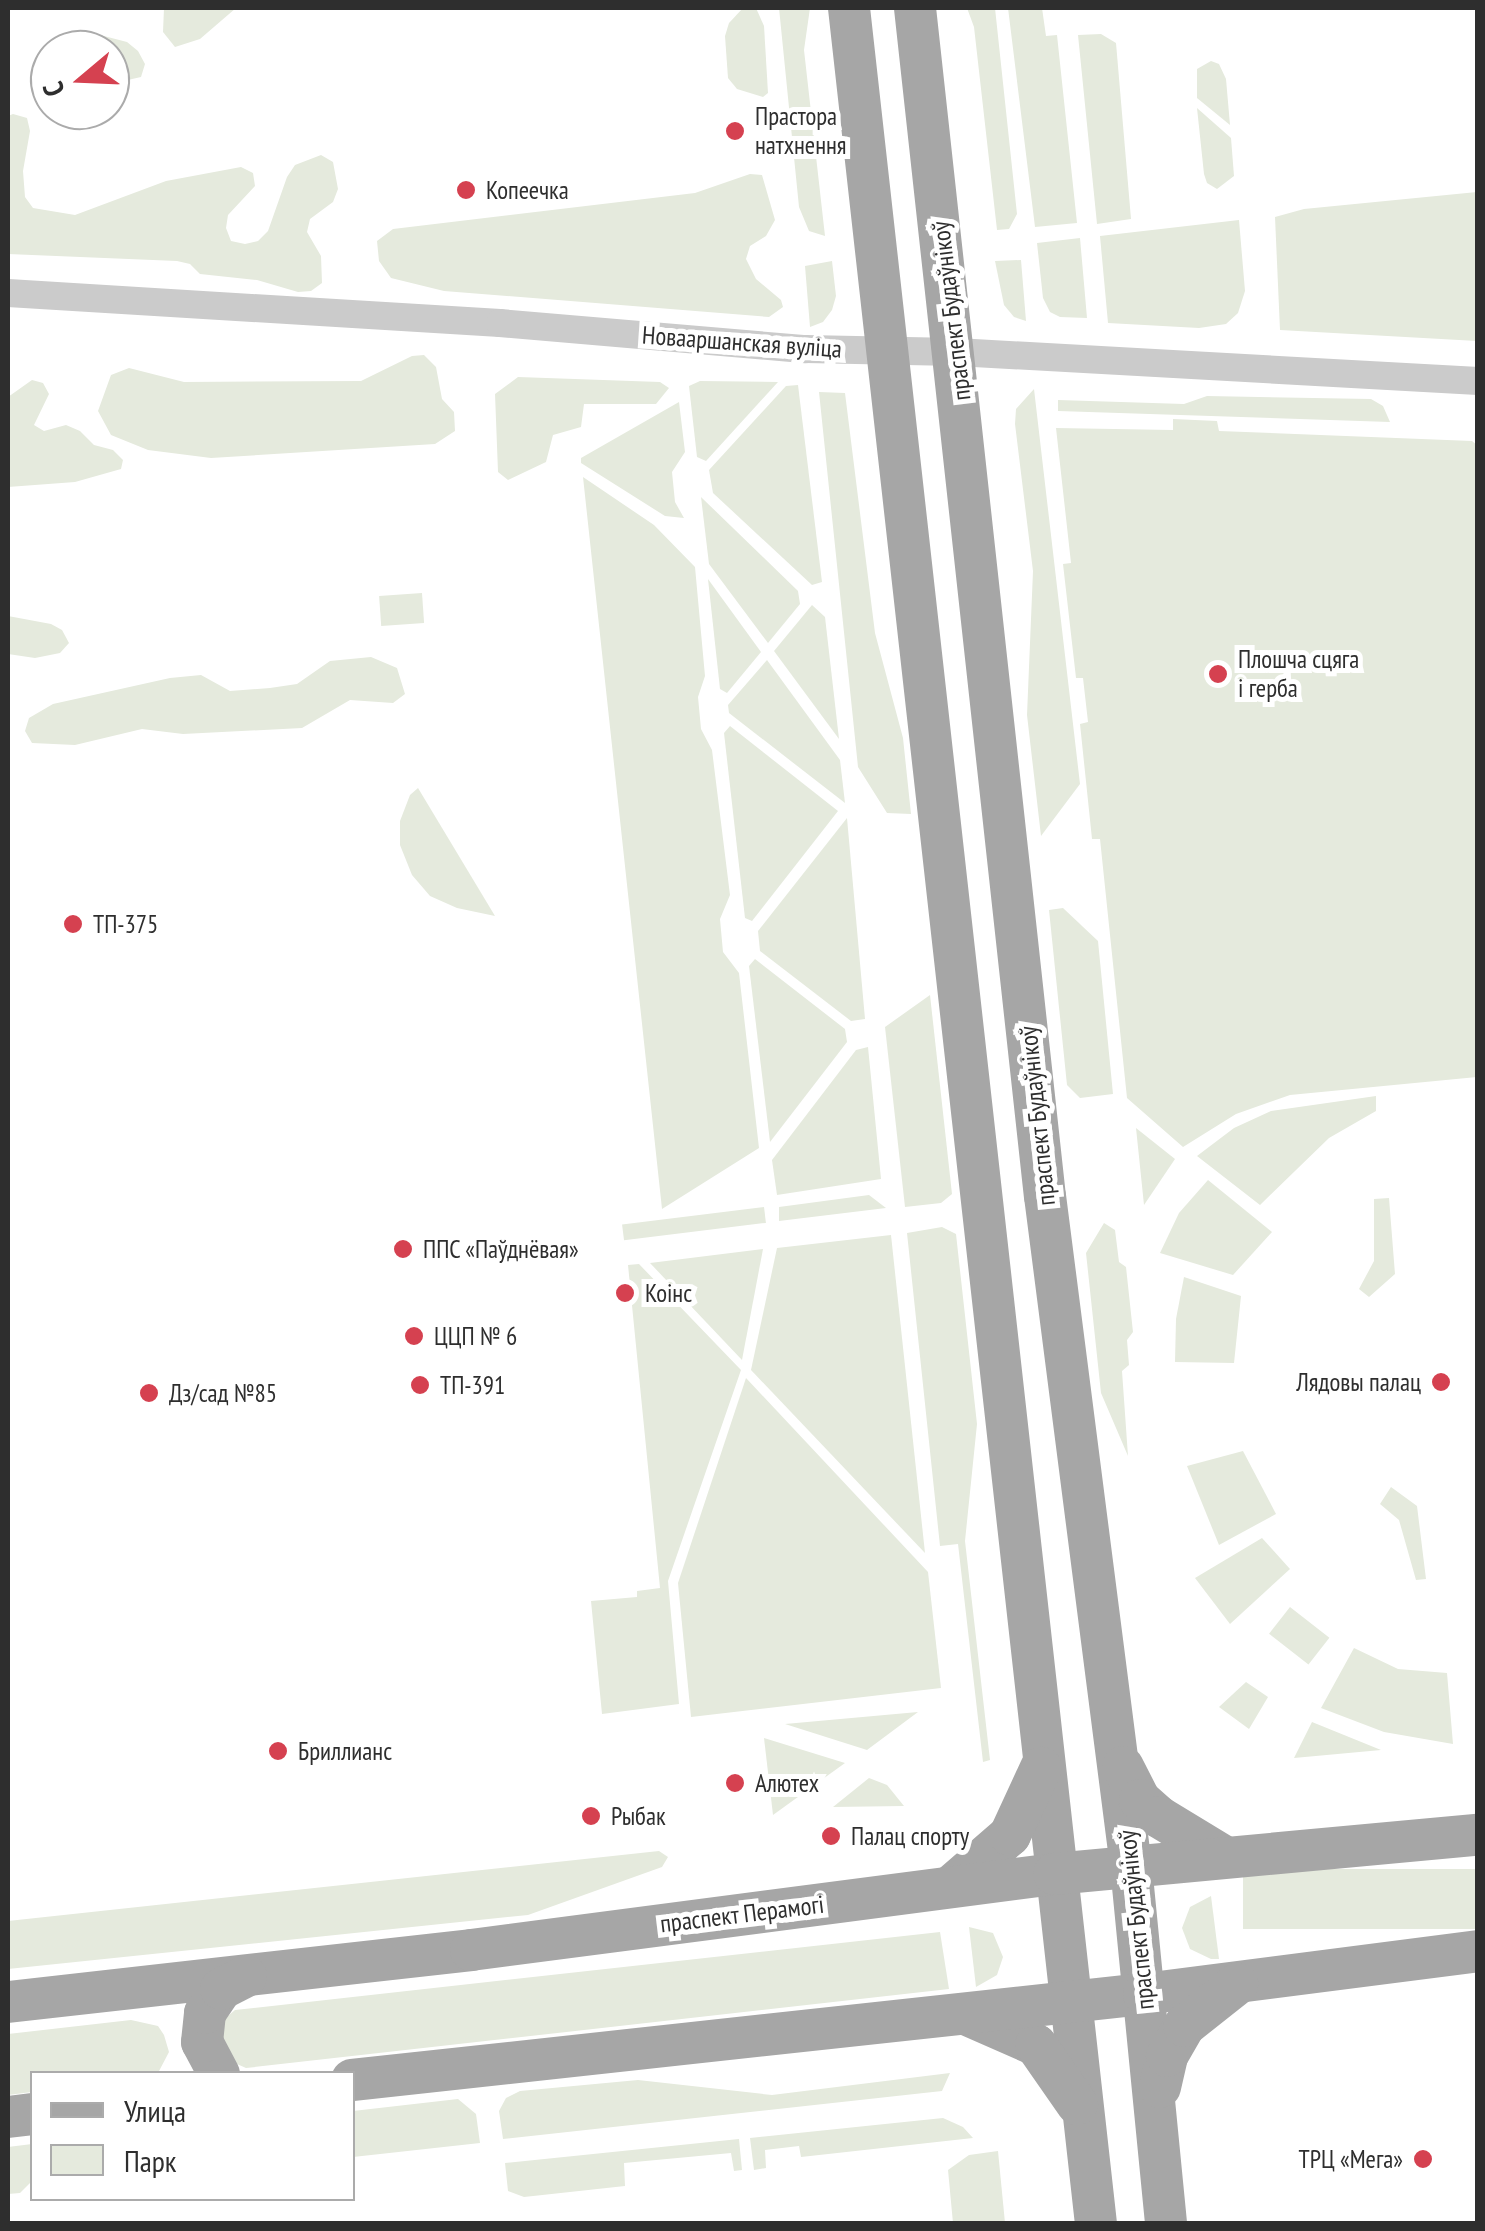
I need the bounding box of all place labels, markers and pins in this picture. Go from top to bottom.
place label: Прастора натхнення [755,102,846,161]
marker: Прастора натхнення [724,120,746,142]
place label: Копеечка [486,175,569,205]
marker: Копеечка [455,179,477,201]
place label: Плошча сцяга і герба [1238,645,1359,704]
marker: Плошча сцяга і герба [1207,663,1229,685]
place label: ТП-375 [93,909,158,939]
marker: ТП-375 [62,913,84,935]
place label: ППС «Паўднёвая» [423,1234,579,1264]
marker: ППС «Паўднёвая» [392,1238,414,1260]
place label: Коінс [645,1278,692,1308]
marker: Коінс [614,1282,636,1304]
place label: ЦЦП № 6 [434,1321,517,1351]
marker: ЦЦП № 6 [403,1325,425,1347]
place label: Лядовы палац [1296,1367,1421,1397]
place label: ТП-391 [440,1370,505,1400]
marker: Лядовы палац [1430,1371,1452,1393]
marker: ТП-391 [409,1374,431,1396]
place label: Дз/сад №85 [169,1378,277,1408]
marker: Дз/сад №85 [138,1382,160,1404]
place label: Бриллианс [298,1736,392,1766]
marker: Бриллианс [267,1740,289,1762]
place label: Алютех [755,1768,819,1798]
marker: Алютех [724,1772,746,1794]
place label: Рыбак [611,1801,666,1831]
marker: Рыбак [580,1805,602,1827]
place label: Палац спорту [851,1821,969,1851]
marker: Палац спорту [820,1825,842,1847]
place label: ТРЦ «Мега» [1299,2144,1403,2174]
marker: ТРЦ «Мега» [1412,2148,1434,2170]

